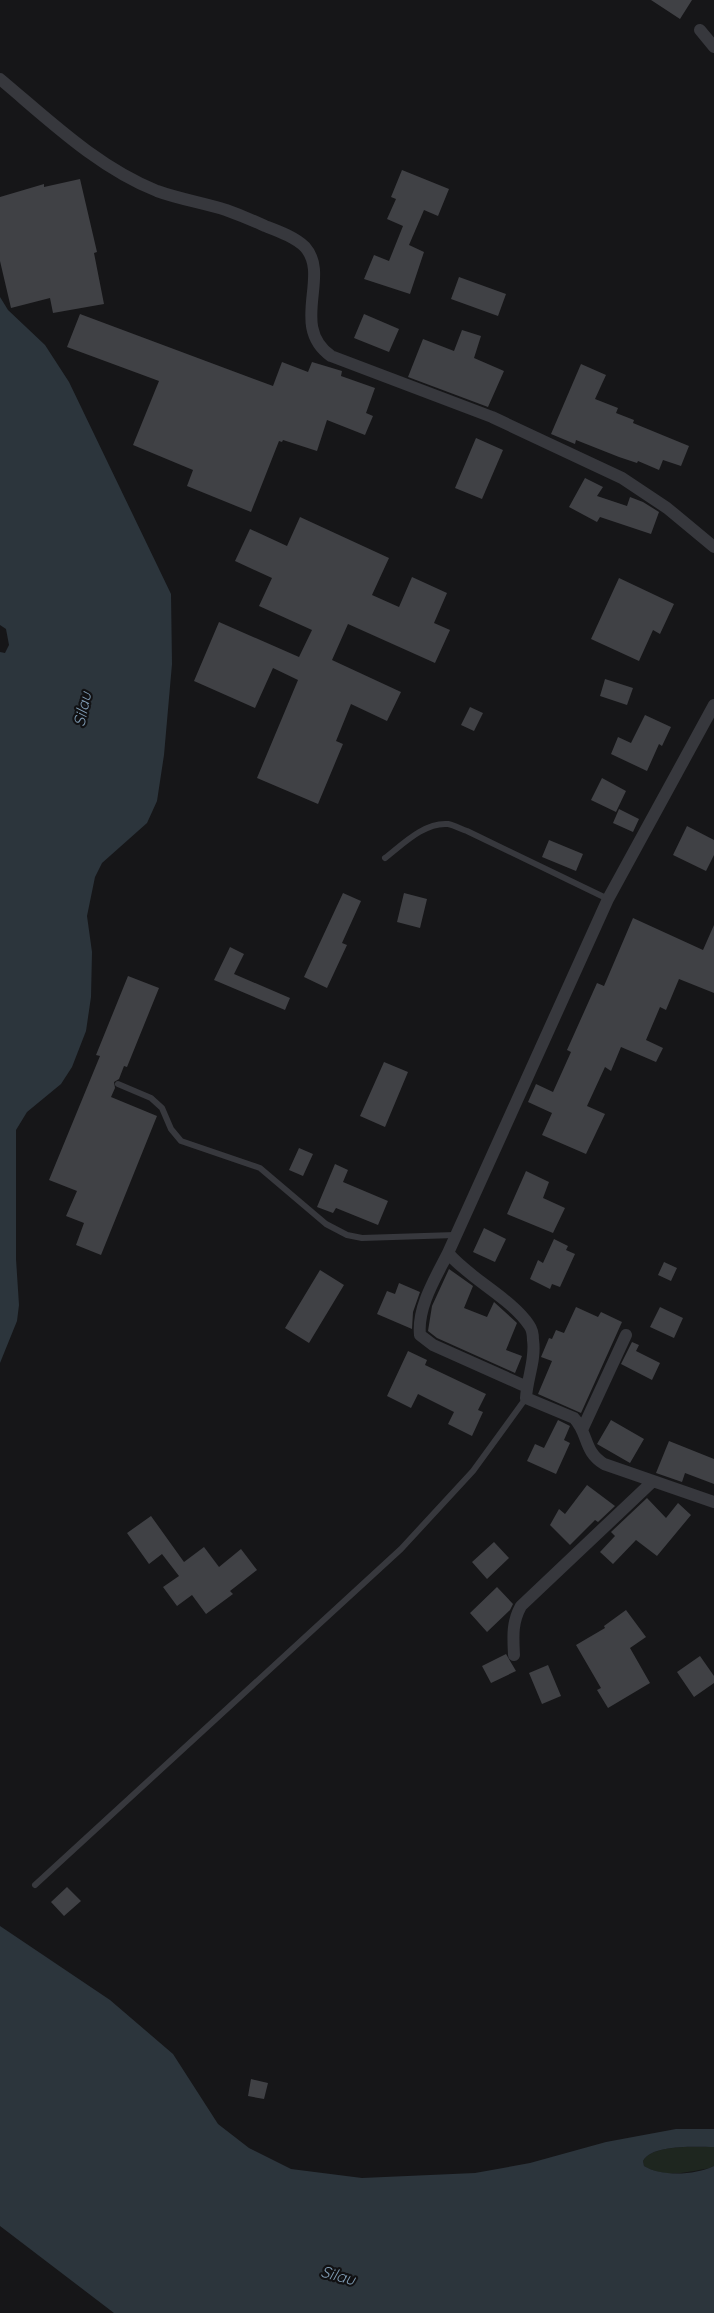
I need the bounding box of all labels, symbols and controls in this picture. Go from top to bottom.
water label: Silau [69,689,96,728]
water label: Silau [319,2261,358,2289]

